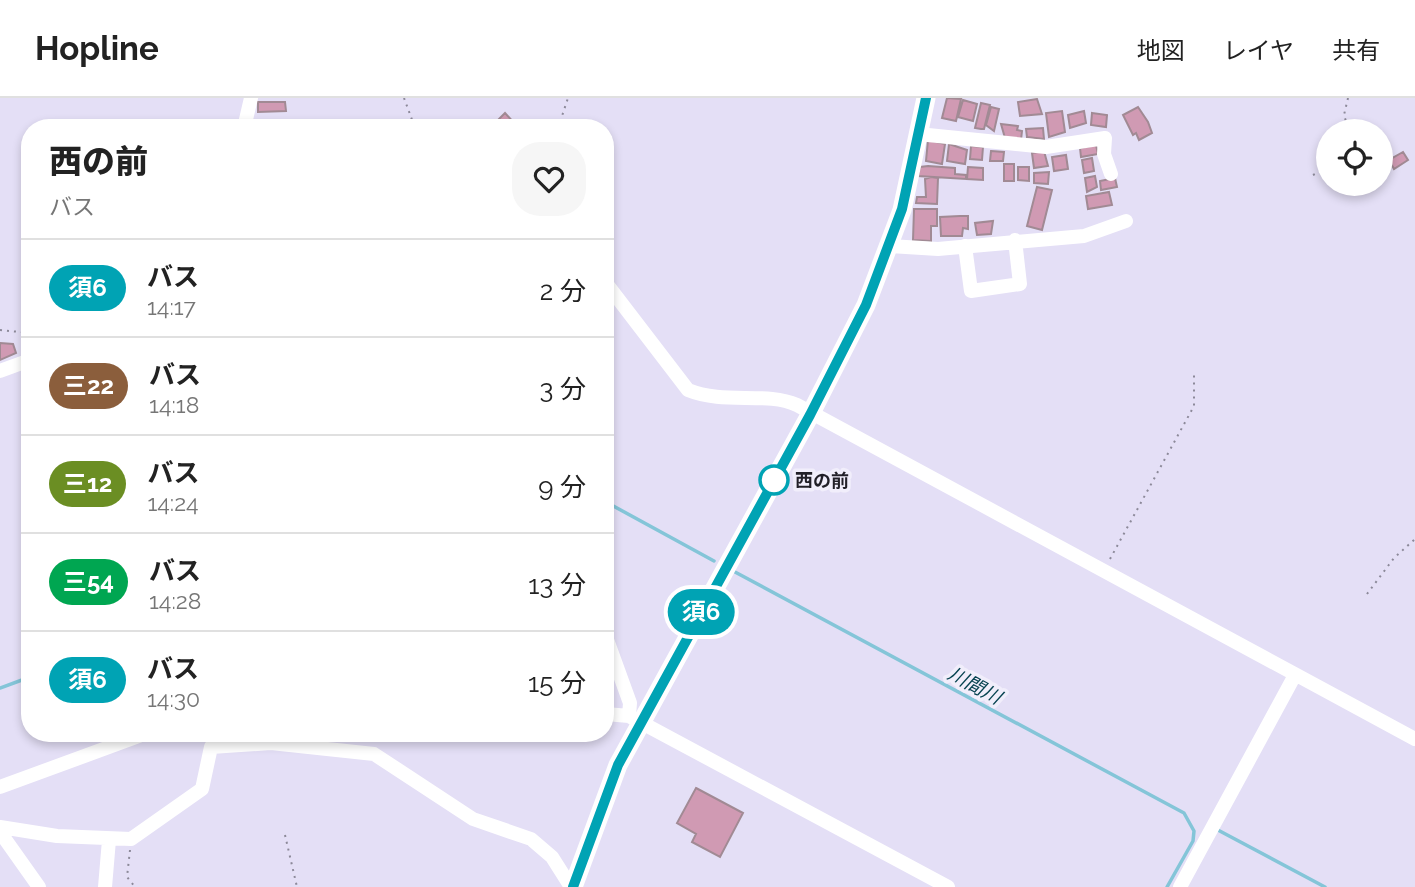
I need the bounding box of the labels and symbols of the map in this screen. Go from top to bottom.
marker: 西の前 [759,465,789,495]
place label: 西の前 [795,470,849,491]
line badge: 須6 [670,589,732,635]
water label: 川間川 [945,662,1007,709]

